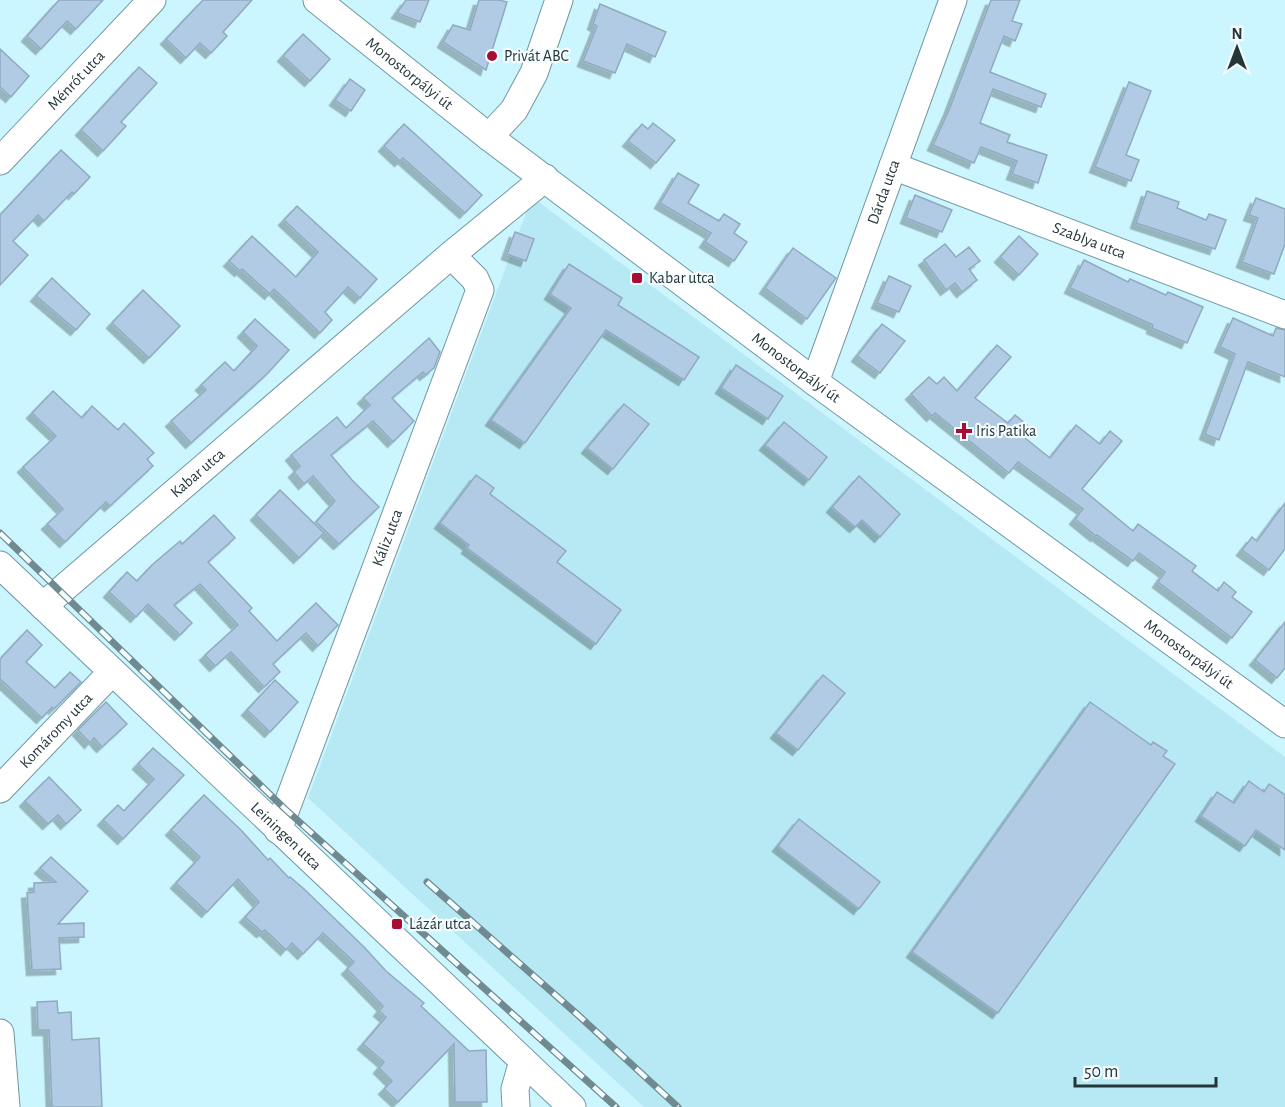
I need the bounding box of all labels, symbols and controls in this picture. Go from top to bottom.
north arrow [1207,18,1267,78]
text: N [1231,26,1243,42]
street label: Monostorpályi út [363,34,456,113]
street label: Ménrót utca [45,48,108,113]
place label: Privát ABC [504,48,569,64]
marker: Privát ABC [485,49,499,63]
street label: Dárda utca [865,158,903,227]
street label: Szablya utca [1051,219,1128,262]
place label: Kabar utca [649,270,715,286]
marker: Kabar utca [630,271,644,285]
street label: Monostorpályi út [749,330,843,406]
place label: Iris Patika [976,423,1036,439]
marker: Iris Patika [957,424,971,438]
street label: Kabar utca [168,445,228,500]
street label: Káliz utca [369,507,405,568]
street label: Monostorpályi út [1141,616,1236,692]
street label: Komáromy utca [17,690,95,771]
street label: Leiningen utca [248,799,324,873]
place label: Lázár utca [409,916,471,932]
marker: Lázár utca [390,917,404,931]
scale bar [1075,1050,1216,1088]
text: 50 m [1084,1063,1118,1081]

